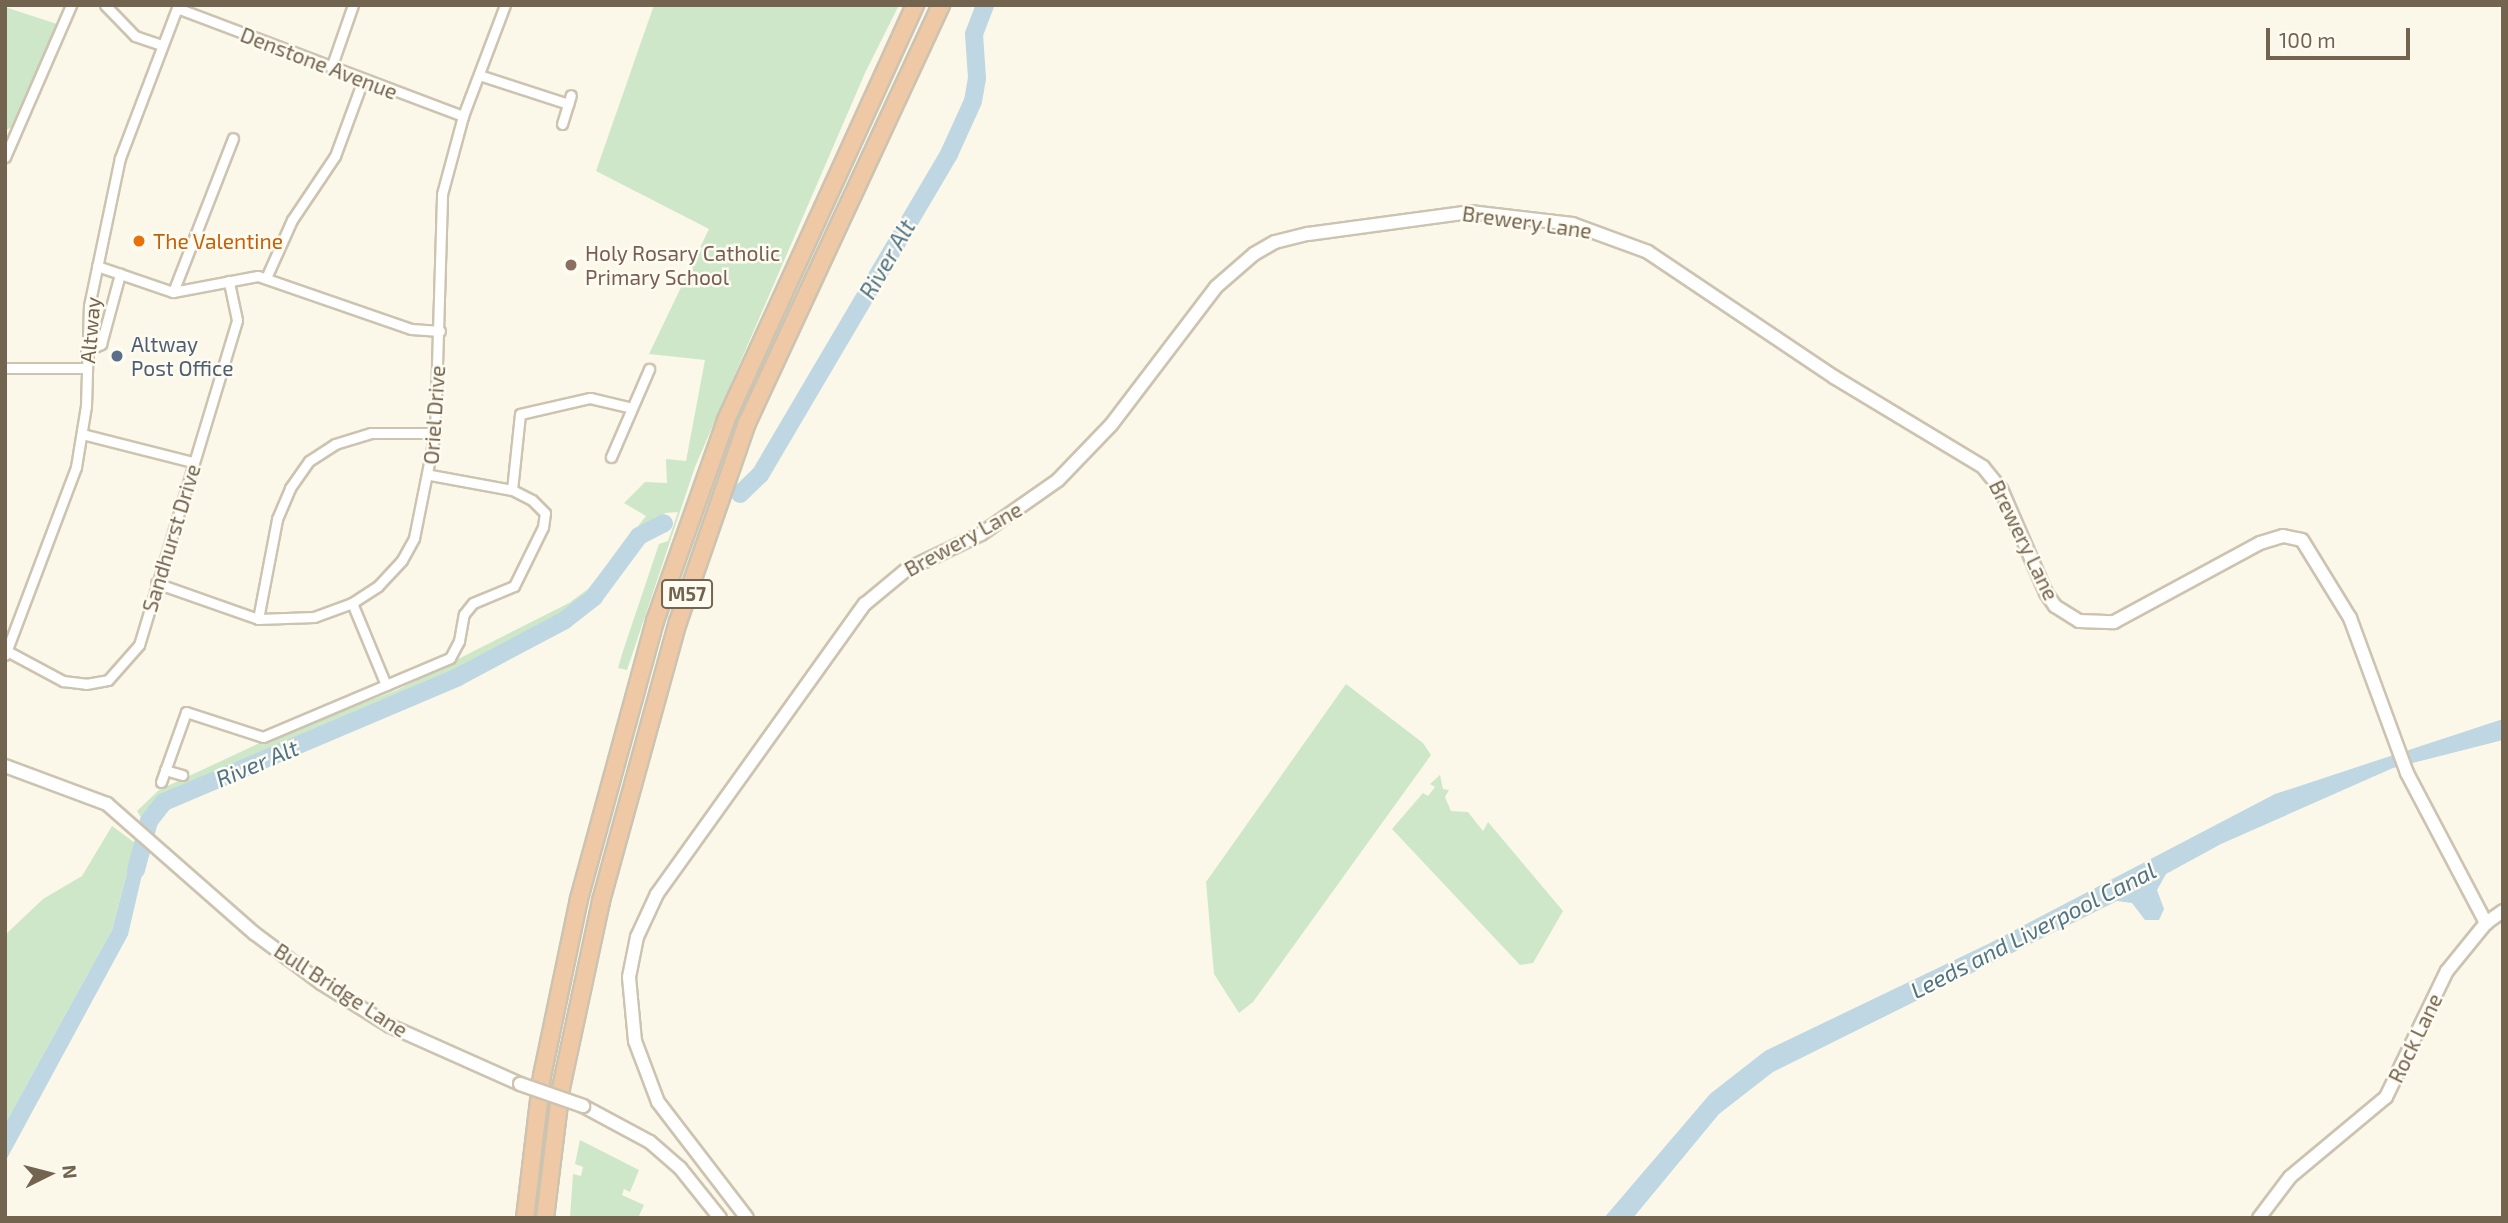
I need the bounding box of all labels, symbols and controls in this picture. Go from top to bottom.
scale bar [2270,14,2414,58]
street label: Denstone Avenue [237,21,401,105]
text: 100 m [2279,27,2336,52]
street label: Brewery Lane [1460,200,1594,244]
water label: River Alt [853,214,921,304]
place label: The Valentine [153,228,283,254]
marker: The Valentine [131,233,147,249]
place label: Holy Rosary Catholic Primary School [585,240,781,290]
marker: Holy Rosary Catholic Primary School [563,257,579,273]
street label: Altway [75,296,105,364]
place label: Altway Post Office [131,331,233,381]
marker: Altway Post Office [109,348,125,364]
street label: Oriel Drive [418,364,450,466]
street label: Sandhurst Drive [137,461,205,615]
street label: Brewery Lane [1984,476,2064,604]
street label: Brewery Lane [900,496,1026,582]
road number: M57 [661,579,713,610]
water label: River Alt [211,733,303,793]
water label: Leeds and Liverpool Canal [1905,856,2161,1004]
street label: Bull Bridge Lane [269,937,413,1043]
street label: Rock Lane [2383,989,2447,1087]
north arrow [14,1139,84,1209]
text: N [58,1164,83,1180]

